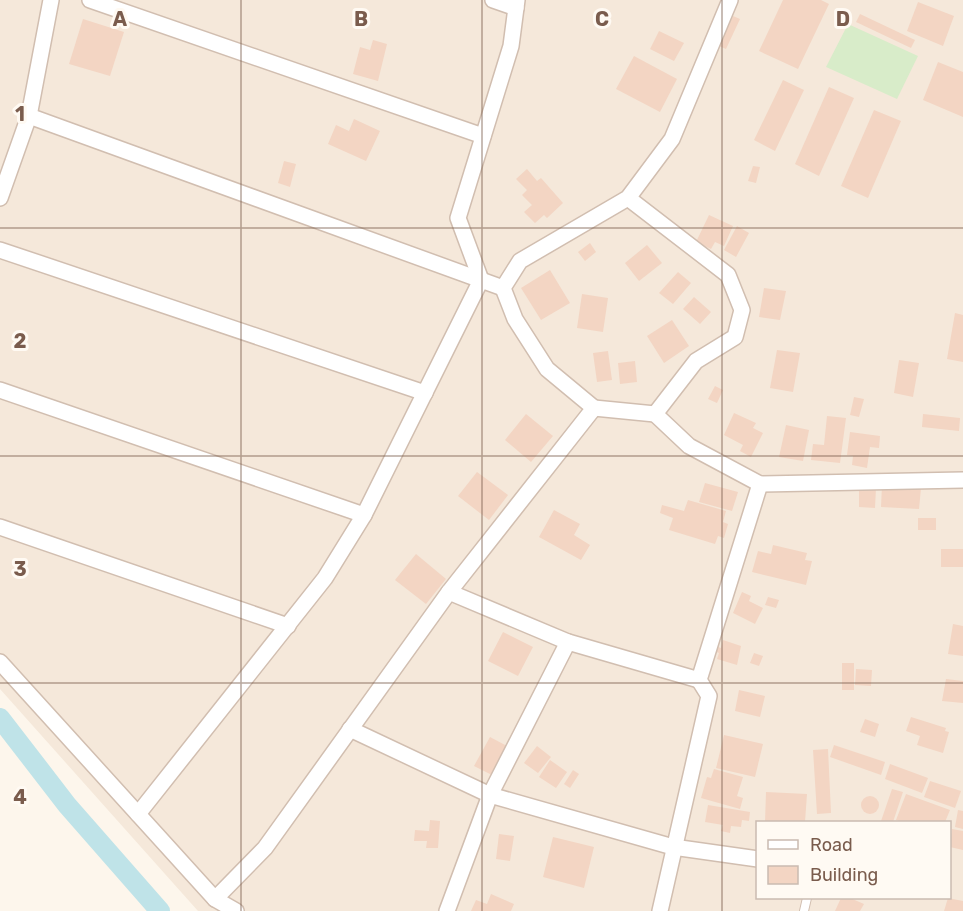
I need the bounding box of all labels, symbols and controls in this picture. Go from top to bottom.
text: A [113,7,128,31]
text: B [354,7,368,31]
text: C [595,7,609,31]
text: D [836,7,850,31]
text: 1 [15,102,25,126]
text: 2 [14,329,27,353]
text: 3 [13,557,27,581]
text: 4 [13,785,27,809]
legend [756,821,951,899]
text: Road [810,834,853,856]
text: Building [810,864,878,886]

